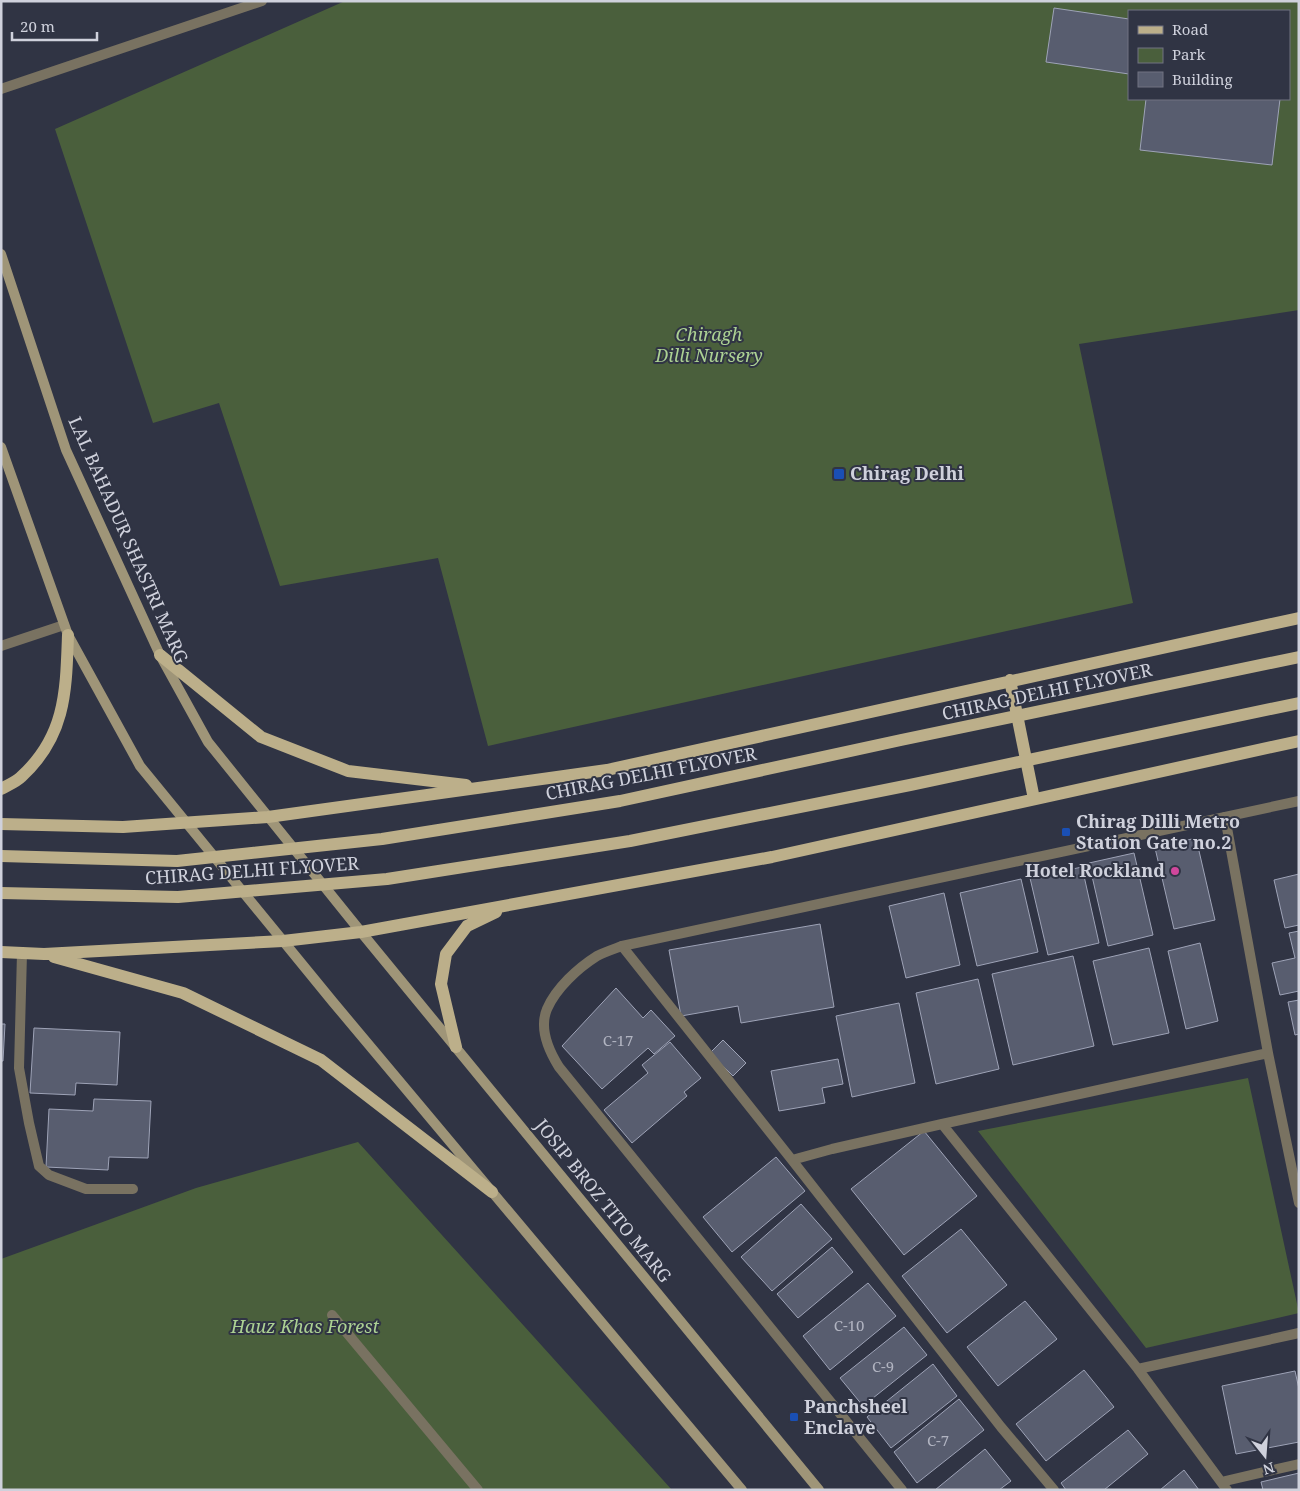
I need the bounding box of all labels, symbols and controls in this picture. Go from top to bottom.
scale bar [12,10,98,42]
legend [1128,10,1290,100]
text: 20 m [20,16,55,36]
text: Road [1172,19,1208,39]
text: Park [1172,44,1206,64]
text: Building [1172,69,1233,89]
park label: Chiragh Dilli Nursery [654,322,763,367]
street label: LAL BAHADUR SHASTRI MARG [64,413,194,667]
place label: Chirag Delhi [850,461,964,485]
marker: Chirag Delhi [832,467,846,481]
street label: CHIRAG DELHI FLYOVER [939,657,1154,725]
street label: CHIRAG DELHI FLYOVER [543,741,758,805]
place label: Chirag Dilli Metro Station Gate no.2 [1076,809,1240,854]
marker: Chirag Dilli Metro Station Gate no.2 [1060,826,1072,838]
street label: CHIRAG DELHI FLYOVER [144,851,360,889]
place label: Hotel Rockland [1025,858,1165,882]
marker: Hotel Rockland [1169,865,1181,877]
house number: C-17 [603,1030,633,1050]
street label: JOSIP BROZ TITO MARG [530,1113,677,1287]
park label: Hauz Khas Forest [230,1314,380,1338]
house number: C-10 [834,1315,864,1335]
house number: C-9 [872,1356,894,1376]
place label: Panchsheel Enclave [804,1394,908,1439]
marker: Panchsheel Enclave [788,1411,800,1423]
house number: C-7 [927,1430,949,1450]
north arrow [1240,1431,1290,1481]
text: N [1261,1458,1277,1480]

